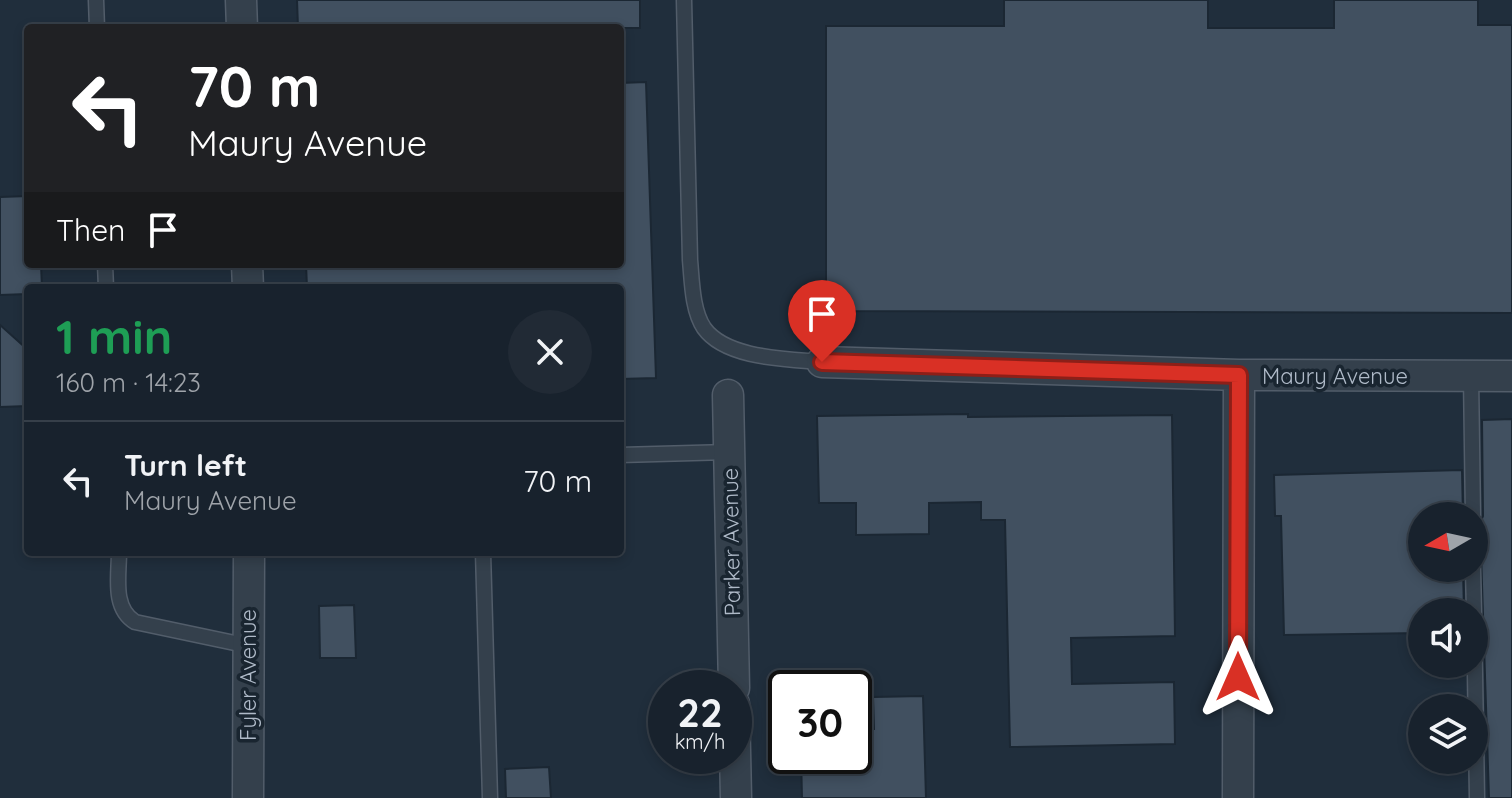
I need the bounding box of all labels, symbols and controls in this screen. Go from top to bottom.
text: 70 m [188,51,320,121]
icon: left [56,56,160,160]
text: Maury Avenue [188,120,427,165]
icon: arrive [141,208,185,252]
text: Then [56,211,125,249]
pin [788,280,856,362]
icon: arrive [800,292,844,336]
text: 1 min [56,306,172,366]
button: close [508,310,592,394]
street label: Maury Avenue [1262,362,1408,390]
text: 160 m · 14:23 [56,366,201,399]
text: Turn left [124,446,247,484]
icon: left [56,459,100,503]
text: 70 m [523,462,592,500]
street label: Parker Avenue [716,468,746,616]
text: Maury Avenue [124,484,297,517]
north arrow [1408,502,1488,582]
map controls [1408,502,1488,774]
button: sound [1408,598,1488,678]
street label: Fyler Avenue [234,609,262,741]
position arrow [1196,635,1280,719]
speed limit sign: 30 [768,670,872,774]
text: 22 [677,687,723,737]
button: layers [1408,694,1488,774]
text: km/h [675,729,725,754]

